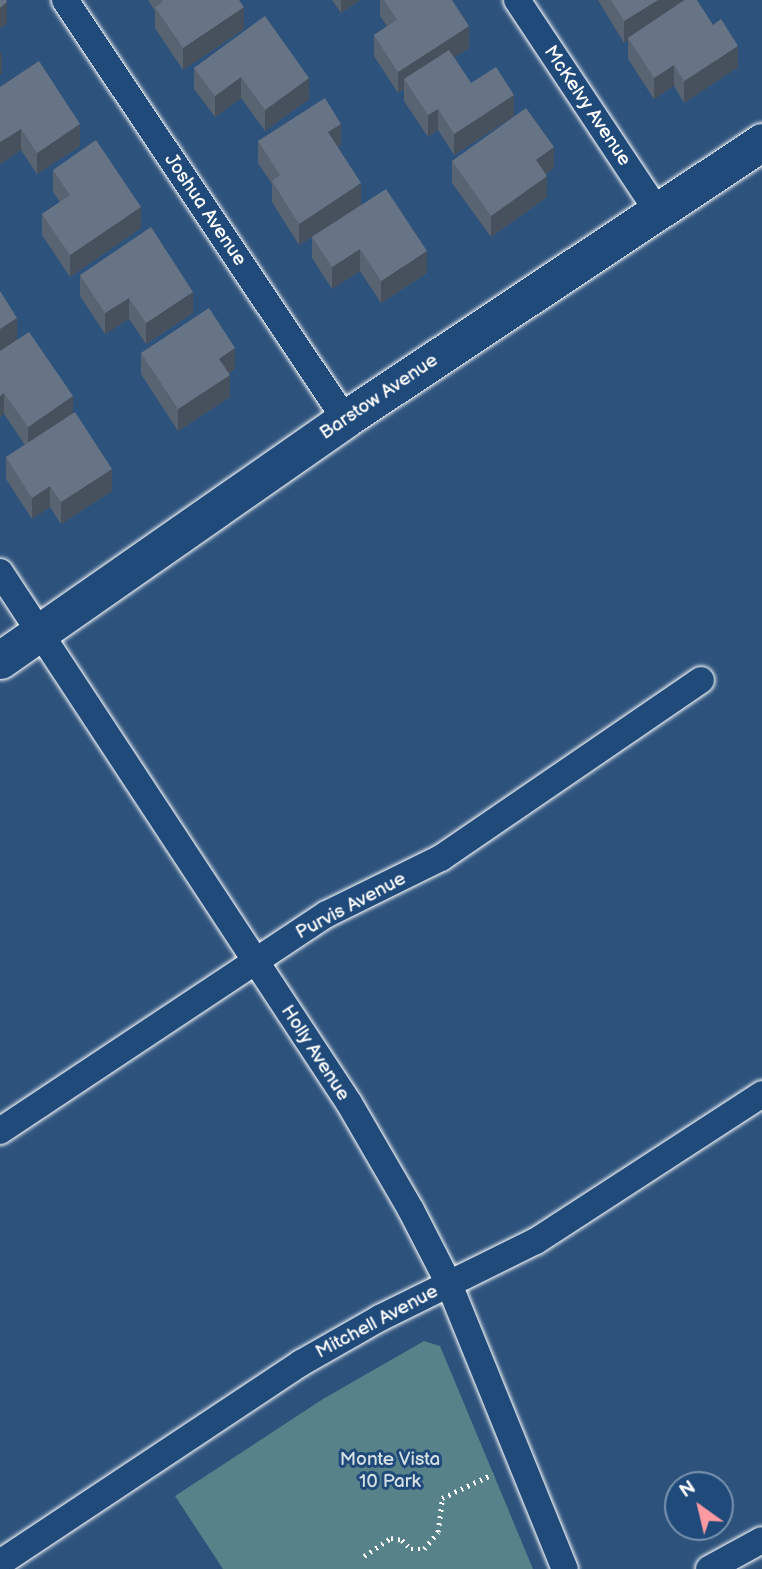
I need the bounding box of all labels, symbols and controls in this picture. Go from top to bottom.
street label: McKelvy Avenue [538,41,636,171]
street label: Joshua Avenue [159,150,251,270]
street label: Barstow Avenue [316,349,442,445]
street label: Purvis Avenue [292,867,410,945]
street label: Holly Avenue [275,1000,355,1106]
street label: Mitchell Avenue [312,1280,442,1364]
park label: Monte Vista 10 Park [339,1449,441,1493]
north arrow [664,1471,734,1541]
text: N [676,1476,700,1503]

